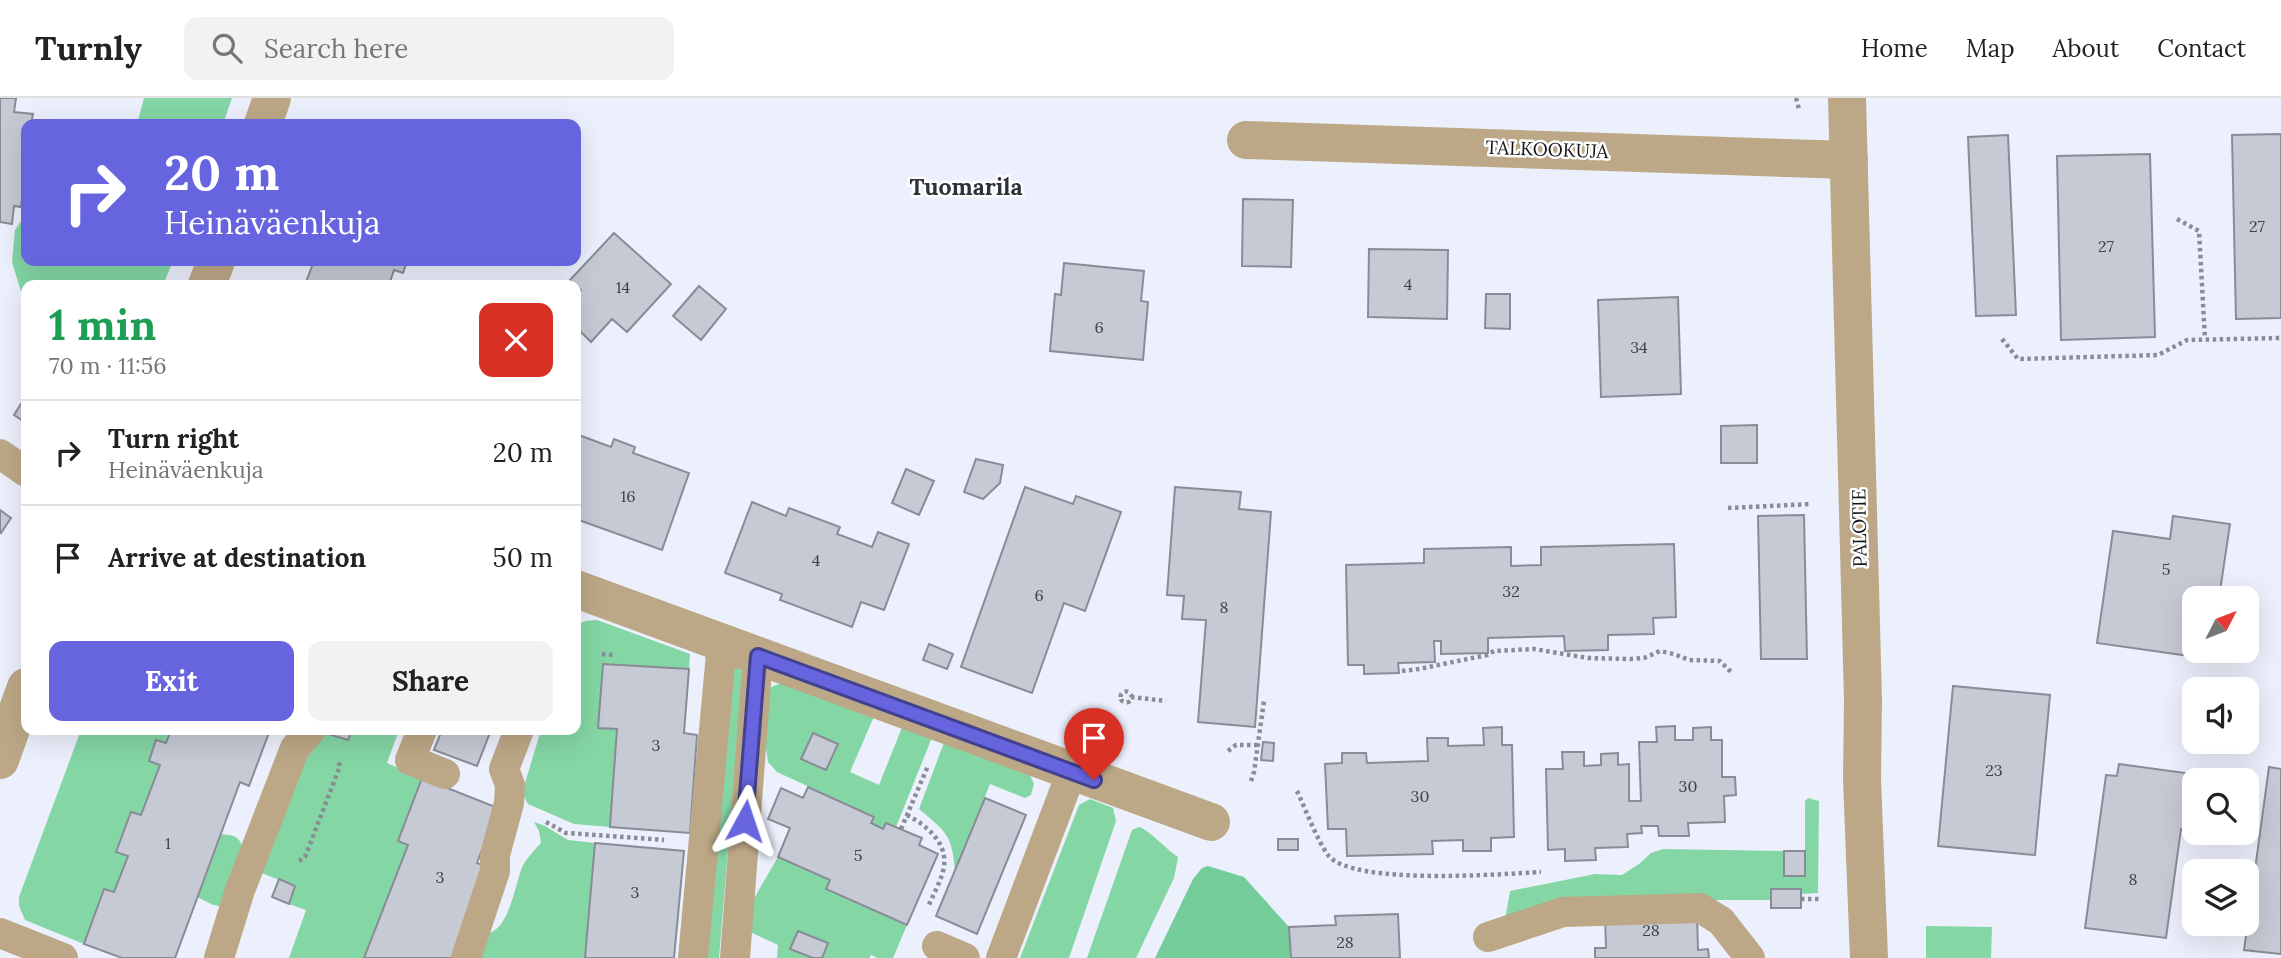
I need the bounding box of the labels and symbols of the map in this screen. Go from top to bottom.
street label: TALKOOKUJA [1485,135,1610,163]
district label: Tuomarila [909,172,1023,201]
house number: 27 [2249,216,2266,236]
house number: 27 [2098,236,2115,256]
house number: 4 [1404,274,1413,294]
house number: 14 [616,277,631,297]
house number: 6 [1094,317,1104,337]
house number: 34 [1630,337,1648,357]
house number: 16 [620,486,636,506]
street label: PALOTIE [1846,489,1872,567]
house number: 4 [812,550,821,570]
house number: 5 [2162,559,2170,579]
house number: 32 [1502,581,1520,601]
house number: 6 [1034,585,1044,605]
north arrow [2182,586,2259,663]
house number: 8 [1220,597,1229,617]
pin [1064,708,1124,780]
house number: 3 [652,735,661,755]
house number: 23 [1985,760,2003,780]
house number: 30 [1679,776,1697,796]
position arrow [708,784,782,858]
house number: 30 [1411,786,1429,806]
house number: 1 [165,833,171,853]
house number: 5 [854,845,862,865]
house number: 3 [436,867,445,887]
house number: 8 [2129,869,2138,889]
house number: 3 [631,882,640,902]
house number: 28 [1642,920,1660,940]
house number: 28 [1336,932,1354,952]

